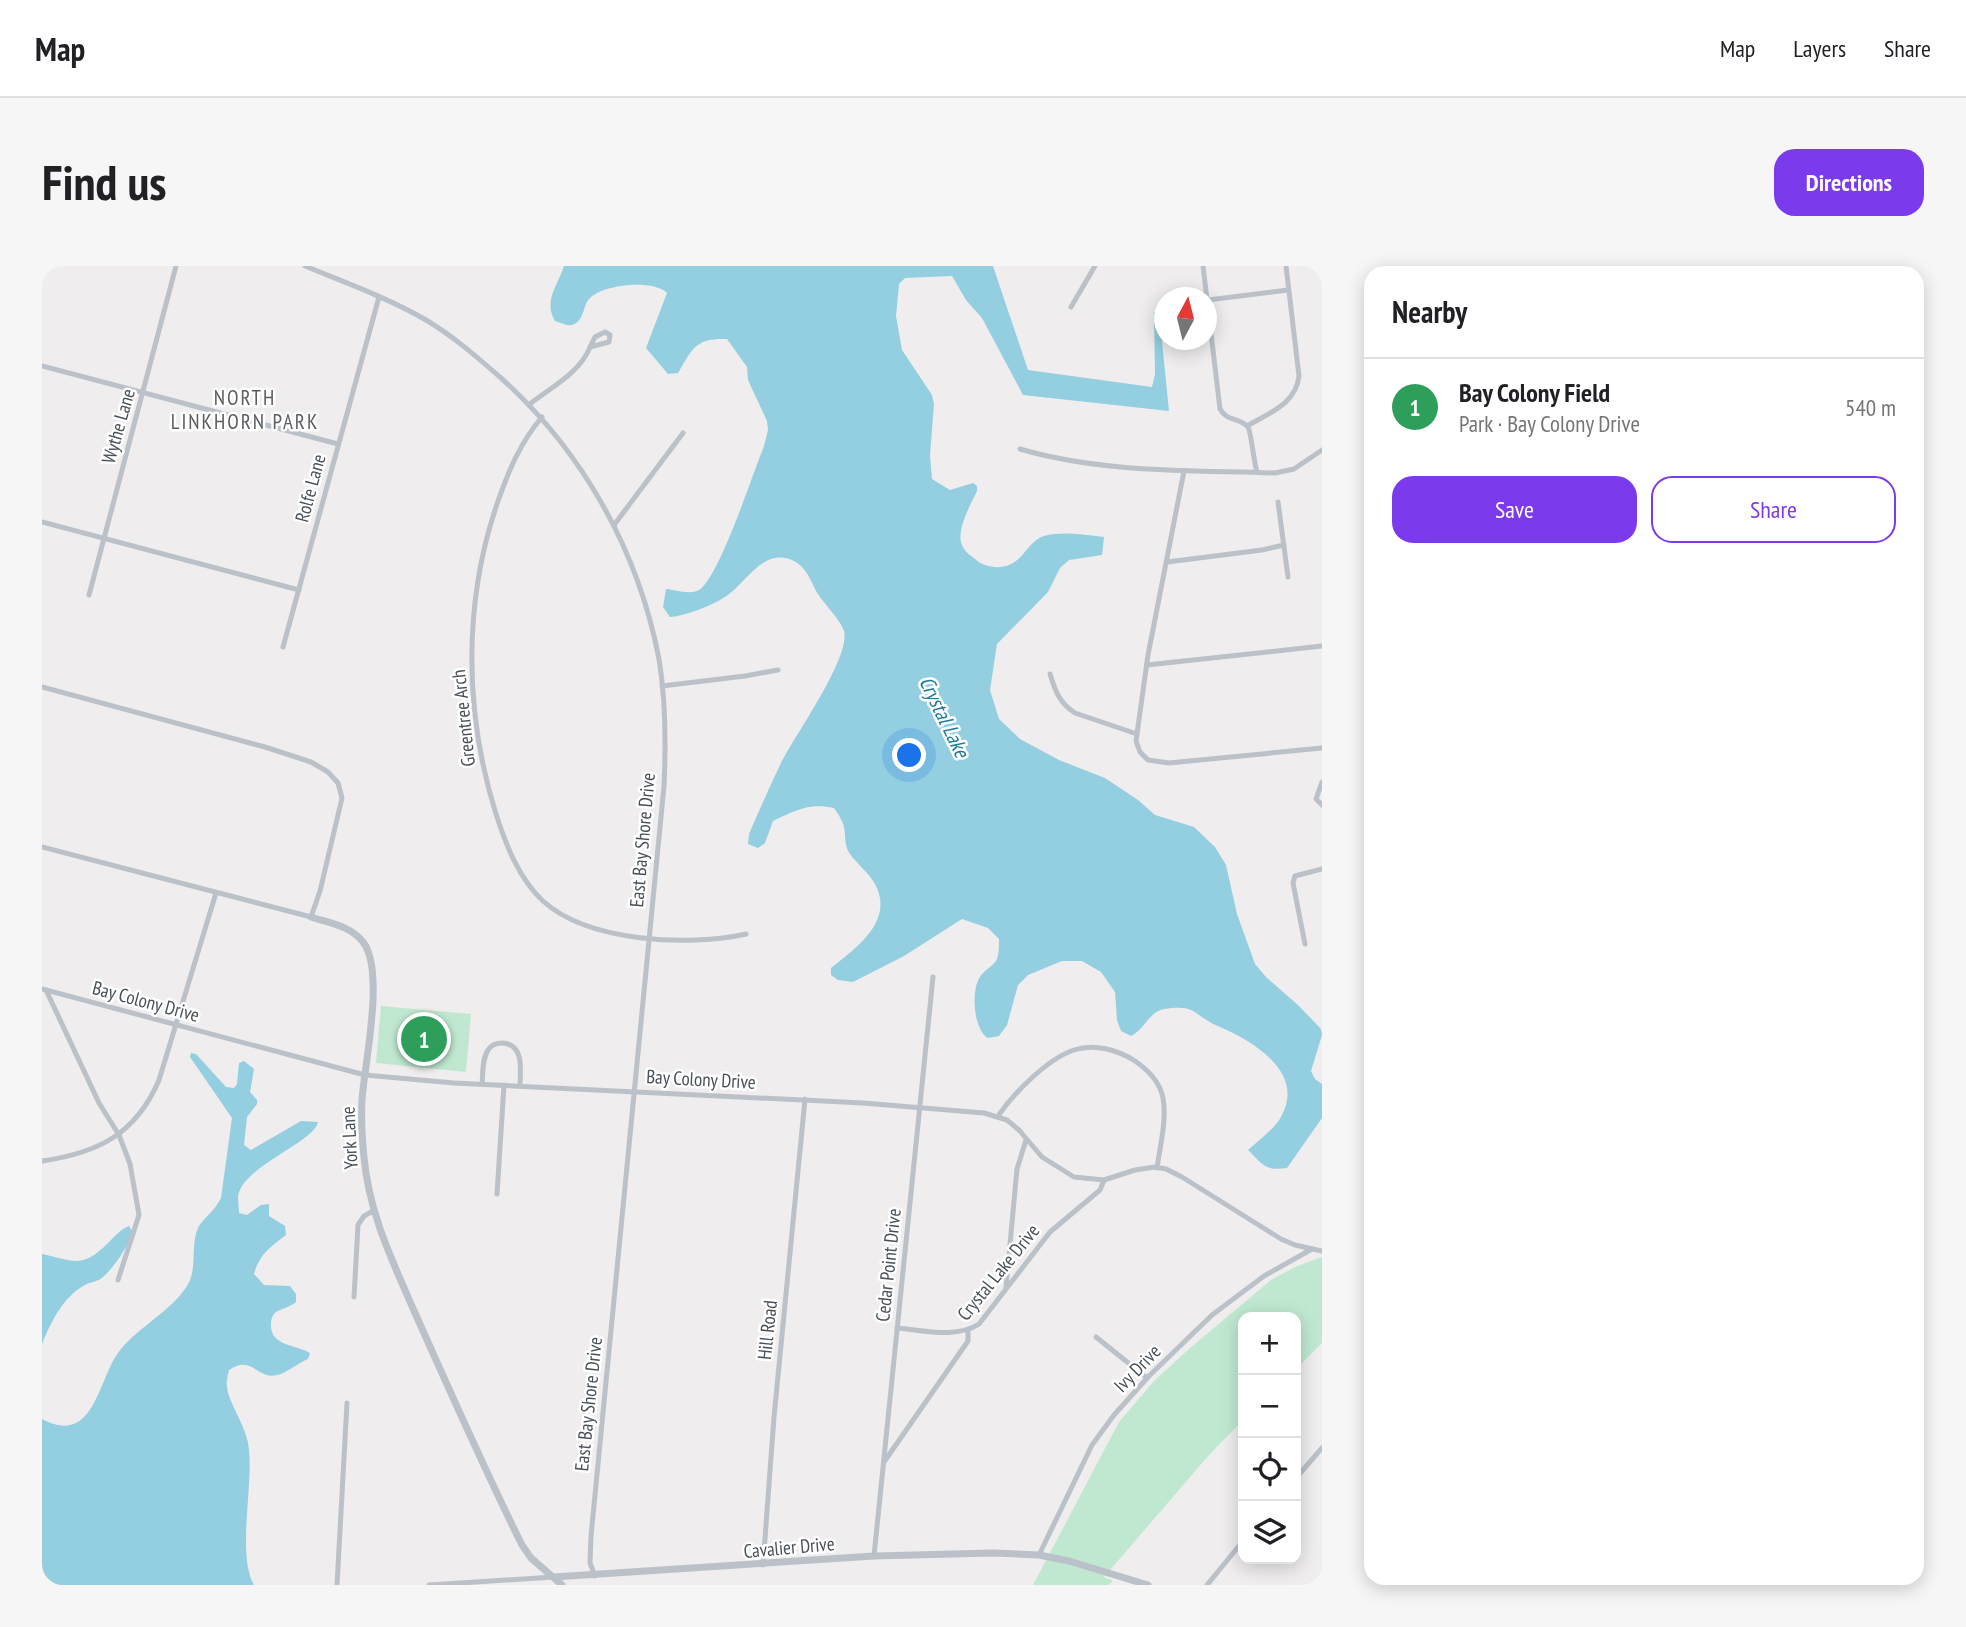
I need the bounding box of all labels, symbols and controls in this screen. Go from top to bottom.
text: Map [35,27,85,70]
text: Map [1720,33,1755,64]
text: Layers [1793,33,1846,64]
text: Share [1884,33,1931,64]
button: Directions [1774,149,1924,216]
text: Find us [42,150,166,214]
north arrow [1154,287,1217,350]
text: Nearby [1392,292,1467,331]
text: Bay Colony Field [1459,376,1610,409]
district label: NORTH LINKHORN PARK [171,384,319,435]
street label: Wythe Lane [96,386,140,466]
text: 1 [1410,393,1421,422]
text: 540 m [1845,393,1896,422]
text: Park · Bay Colony Drive [1459,409,1640,438]
street label: Rolfe Lane [289,451,331,524]
button: Save [1392,476,1637,543]
button: Share [1651,476,1896,543]
street label: Greentree Arch [446,668,480,768]
water label: Crystal Lake [913,672,976,763]
your location [892,738,926,772]
street label: East Bay Shore Drive [624,772,660,908]
street label: Bay Colony Drive [90,975,202,1027]
pin: 1 [401,1013,447,1065]
street label: Bay Colony Drive [646,1064,757,1094]
street label: York Lane [335,1106,363,1170]
street label: Cedar Point Drive [870,1207,906,1323]
street label: Crystal Lake Drive [952,1219,1044,1325]
street label: Hill Road [752,1299,782,1361]
map controls [1238,1312,1301,1564]
button: + [1238,1312,1301,1375]
street label: East Bay Shore Drive [569,1336,607,1472]
street label: Ivy Drive [1109,1339,1166,1397]
button: − [1238,1375,1301,1438]
button: locate [1238,1438,1301,1501]
button: layers [1238,1501,1301,1564]
street label: Cavalier Drive [743,1531,836,1563]

